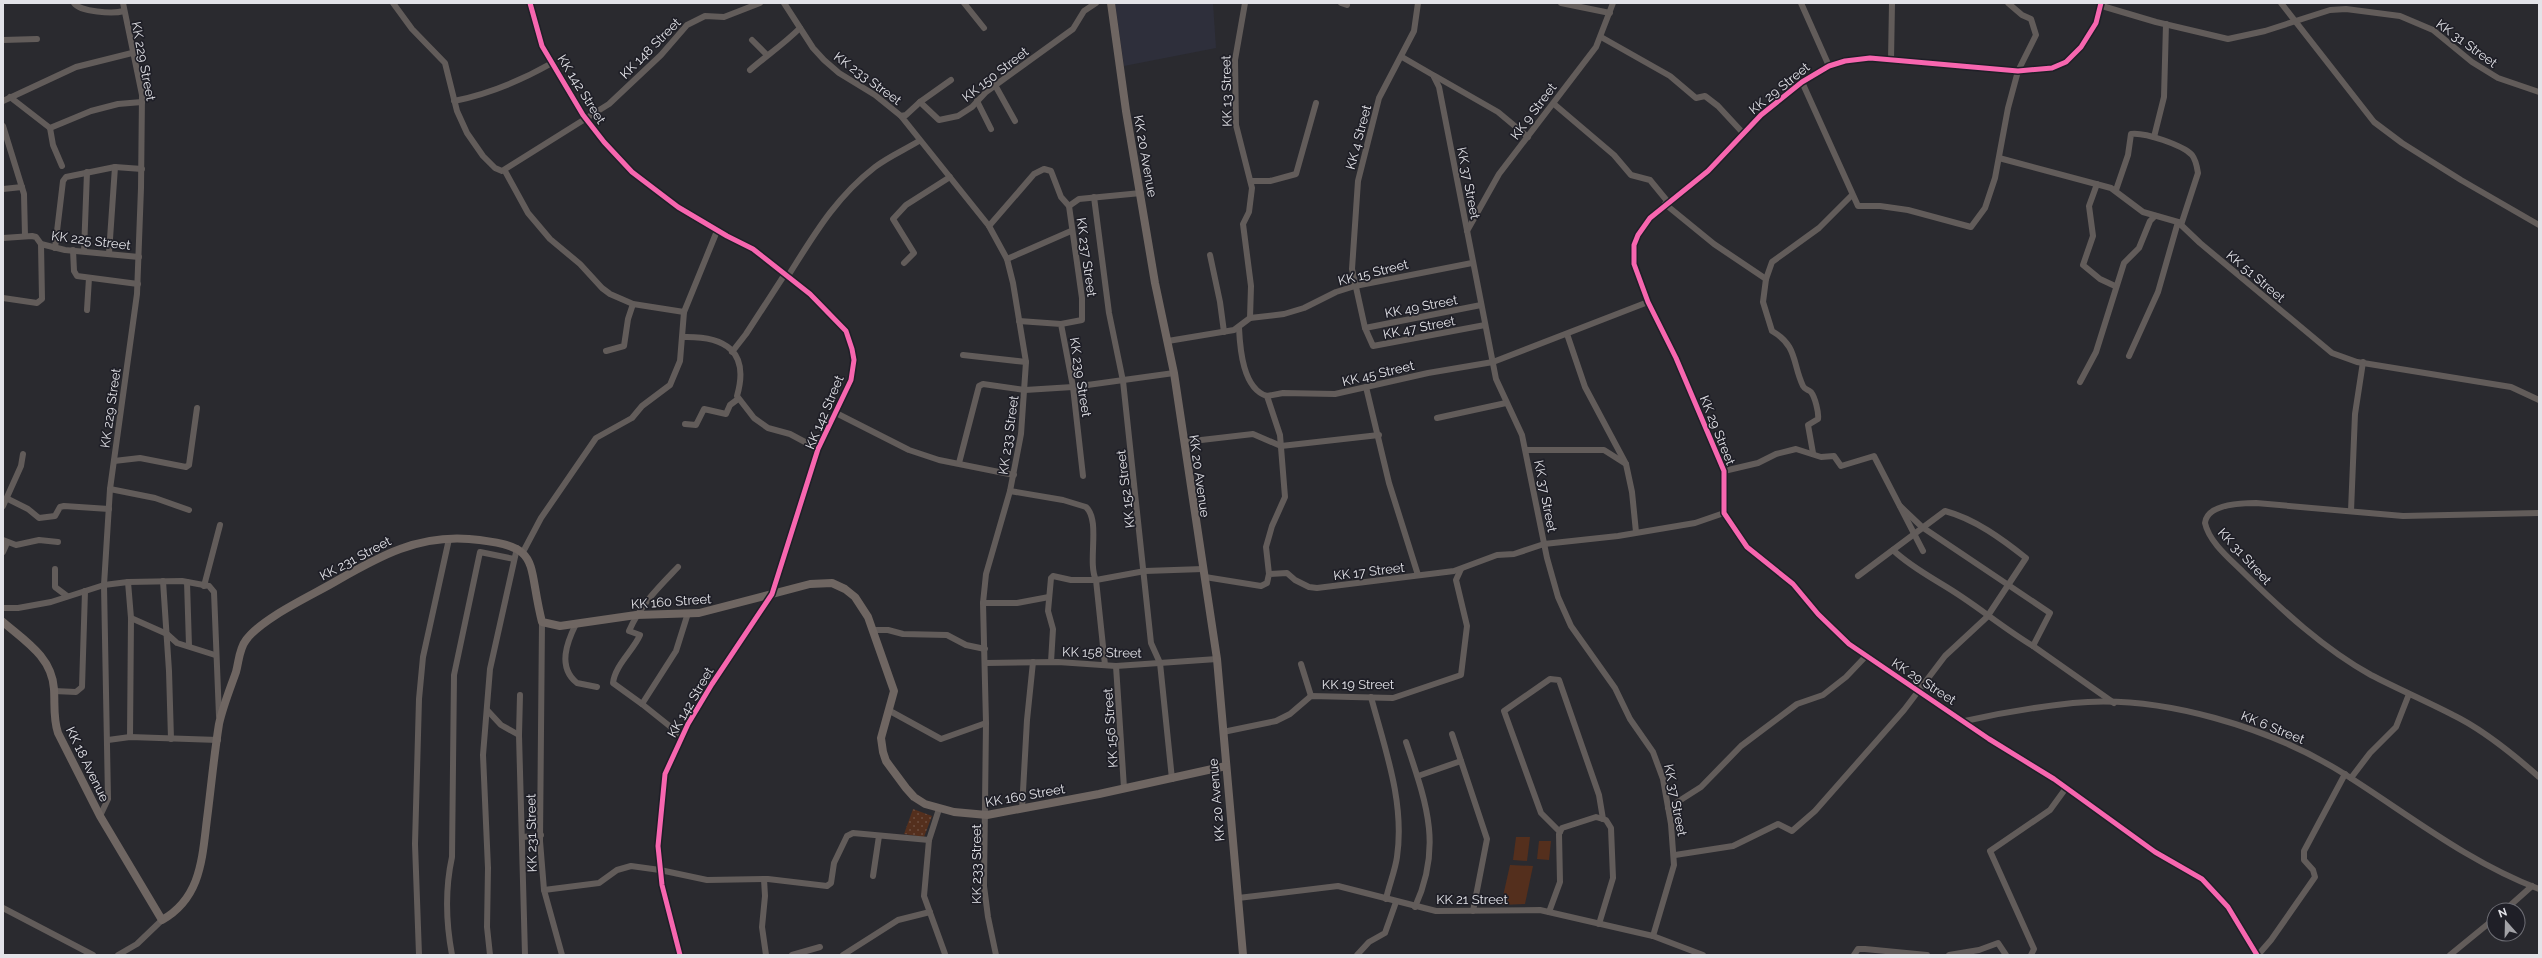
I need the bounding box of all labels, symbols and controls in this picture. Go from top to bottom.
street label: KK 148 Street [617,14,684,82]
street label: KK 31 Street [2433,16,2501,71]
street label: KK 229 Street [128,20,159,103]
street label: KK 150 Street [959,44,1032,105]
street label: KK 233 Street [831,49,905,108]
street label: KK 142 Street [554,52,609,127]
street label: KK 13 Street [1218,54,1235,127]
street label: KK 29 Street [1746,59,1813,117]
street label: KK 9 Street [1507,80,1560,143]
street label: KK 4 Street [1343,103,1374,171]
street label: KK 20 Avenue [1131,114,1160,199]
street label: KK 37 Street [1454,146,1483,221]
street label: KK 237 Street [1074,216,1100,298]
street label: KK 225 Street [50,228,132,253]
street label: KK 51 Street [2223,248,2289,306]
street label: KK 15 Street [1336,256,1410,288]
street label: KK 49 Street [1383,292,1459,321]
street label: KK 47 Street [1382,313,1457,342]
street label: KK 239 Street [1067,336,1094,419]
street label: KK 45 Street [1341,358,1416,389]
street label: KK 229 Street [97,367,124,449]
street label: KK 142 Street [802,372,847,451]
street label: KK 29 Street [1697,393,1739,468]
street label: KK 233 Street [996,394,1022,476]
street label: KK 20 Avenue [1186,434,1213,519]
street label: KK 152 Street [1113,448,1138,529]
street label: KK 37 Street [1531,459,1560,534]
street label: KK 31 Street [2215,525,2275,588]
street label: KK 231 Street [317,533,394,583]
street label: KK 17 Street [1333,560,1406,583]
street label: KK 160 Street [630,591,712,612]
street label: KK 158 Street [1062,644,1143,661]
street label: KK 29 Street [1889,655,1959,708]
street label: KK 142 Street [664,664,717,740]
street label: KK 19 Street [1322,677,1395,692]
street label: KK 156 Street [1100,687,1121,768]
street label: KK 6 Street [2239,708,2307,747]
street label: KK 18 Avenue [63,724,112,805]
street label: KK 20 Avenue [1205,758,1228,842]
street label: KK 37 Street [1661,763,1690,838]
street label: KK 160 Street [984,781,1067,810]
street label: KK 231 Street [523,793,540,872]
street label: KK 233 Street [969,823,984,904]
street label: KK 21 Street [1436,892,1508,907]
north arrow [2486,902,2526,942]
text: N [2497,906,2509,921]

